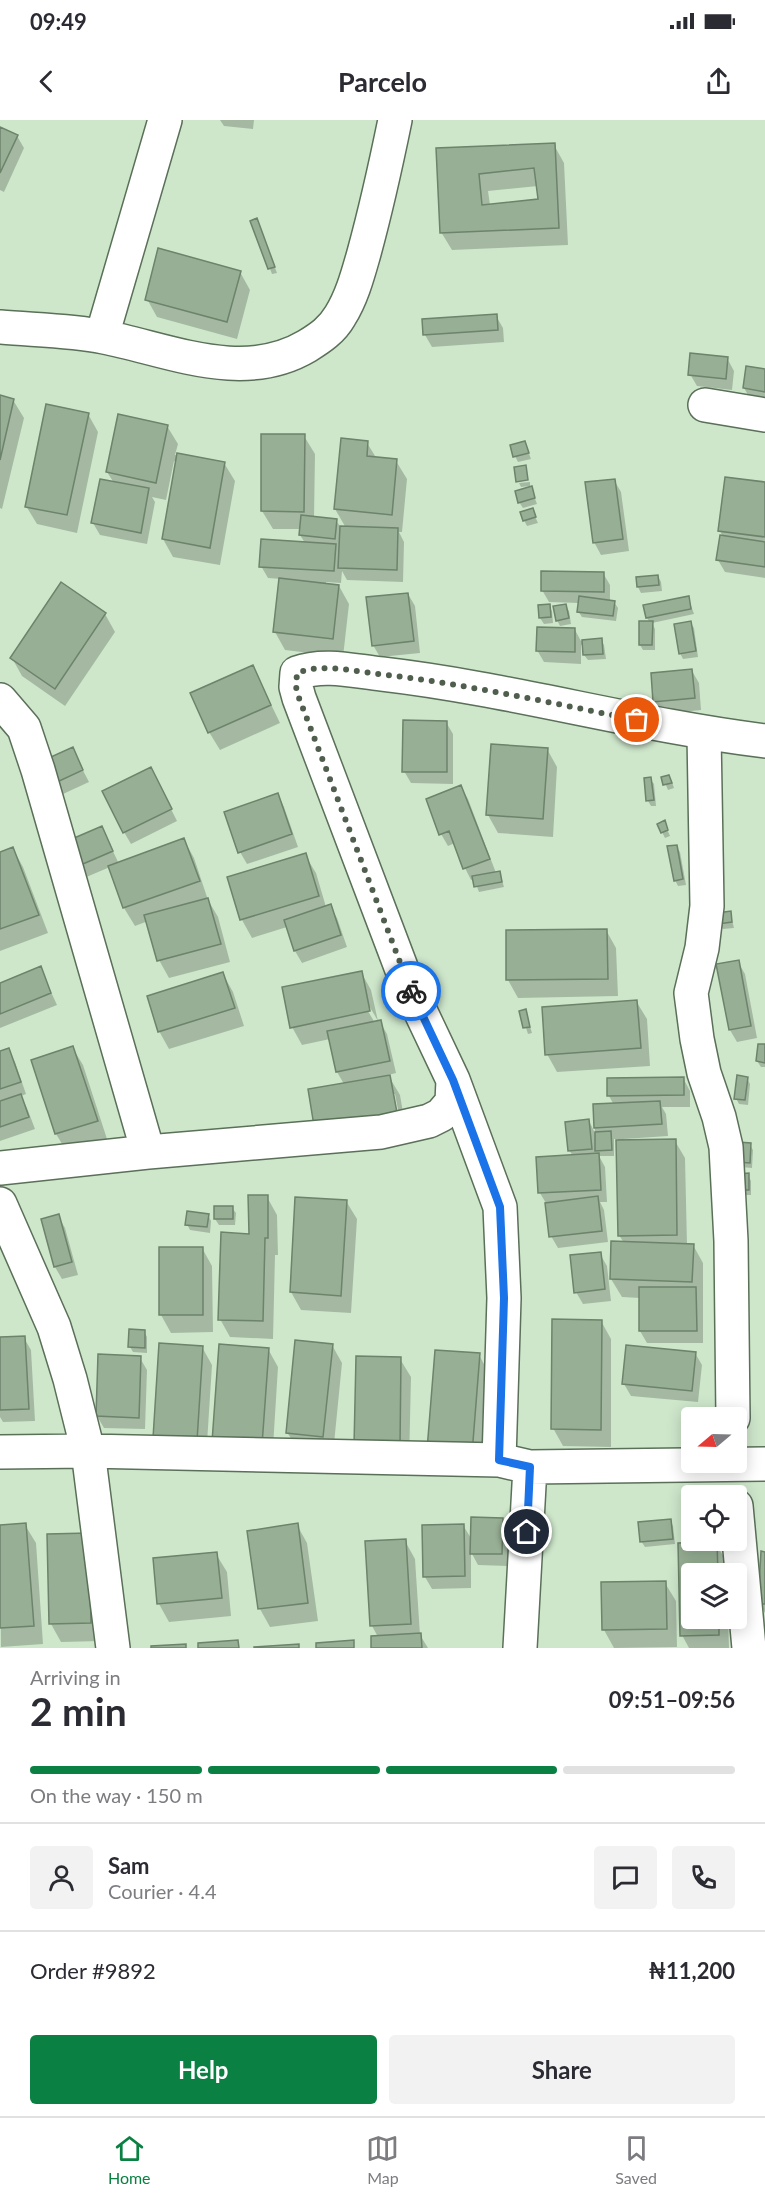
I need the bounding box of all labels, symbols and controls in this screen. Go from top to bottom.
text: 09:49 [30,8,87,35]
icon: back [30,65,63,98]
text: Parcelo [338,65,427,98]
icon: share [702,65,735,98]
pin [611,694,662,745]
icon: bag [620,703,653,736]
courier [381,961,441,1021]
icon: bike [395,975,428,1008]
north arrow [681,1407,747,1473]
map controls [681,1407,747,1629]
button: locate [681,1485,747,1551]
pin [501,1506,552,1557]
icon: home [510,1515,543,1548]
button: layers [681,1563,747,1629]
text: Arriving in [30,1665,121,1689]
text: 09:51–09:56 [609,1686,735,1713]
text: 2 min [30,1688,127,1734]
text: On the way · 150 m [30,1783,203,1807]
button: person [30,1846,93,1909]
button: chat [594,1846,657,1909]
button: phone [672,1846,735,1909]
text: Sam [108,1852,150,1879]
text: Courier · 4.4 [108,1879,217,1903]
text: Order #9892 [30,1957,156,1984]
text: ₦11,200 [648,1957,735,1984]
button: Help [30,2035,377,2104]
button: Share [389,2035,735,2104]
tab: Home [108,2132,151,2187]
tab: Map [366,2132,399,2187]
tab: Saved [615,2132,657,2187]

